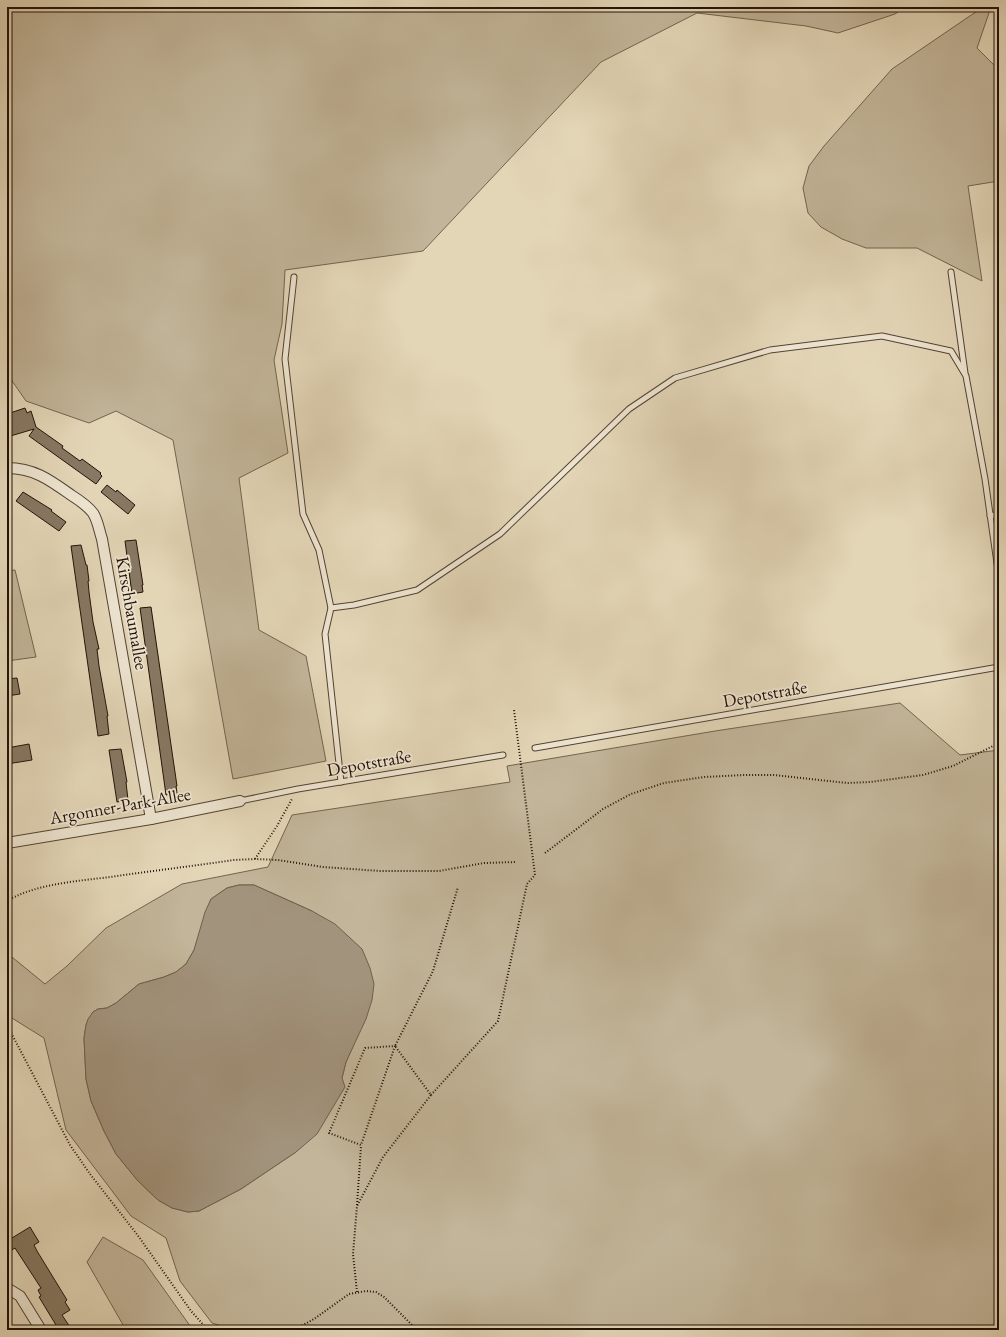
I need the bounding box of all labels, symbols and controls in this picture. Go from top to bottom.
street label: Kirschbaumallee [111,555,154,671]
street label: Depotstraße [721,675,809,712]
street label: Depotstraße [325,744,413,781]
street label: Argonner-Park-Allee [47,782,192,829]

